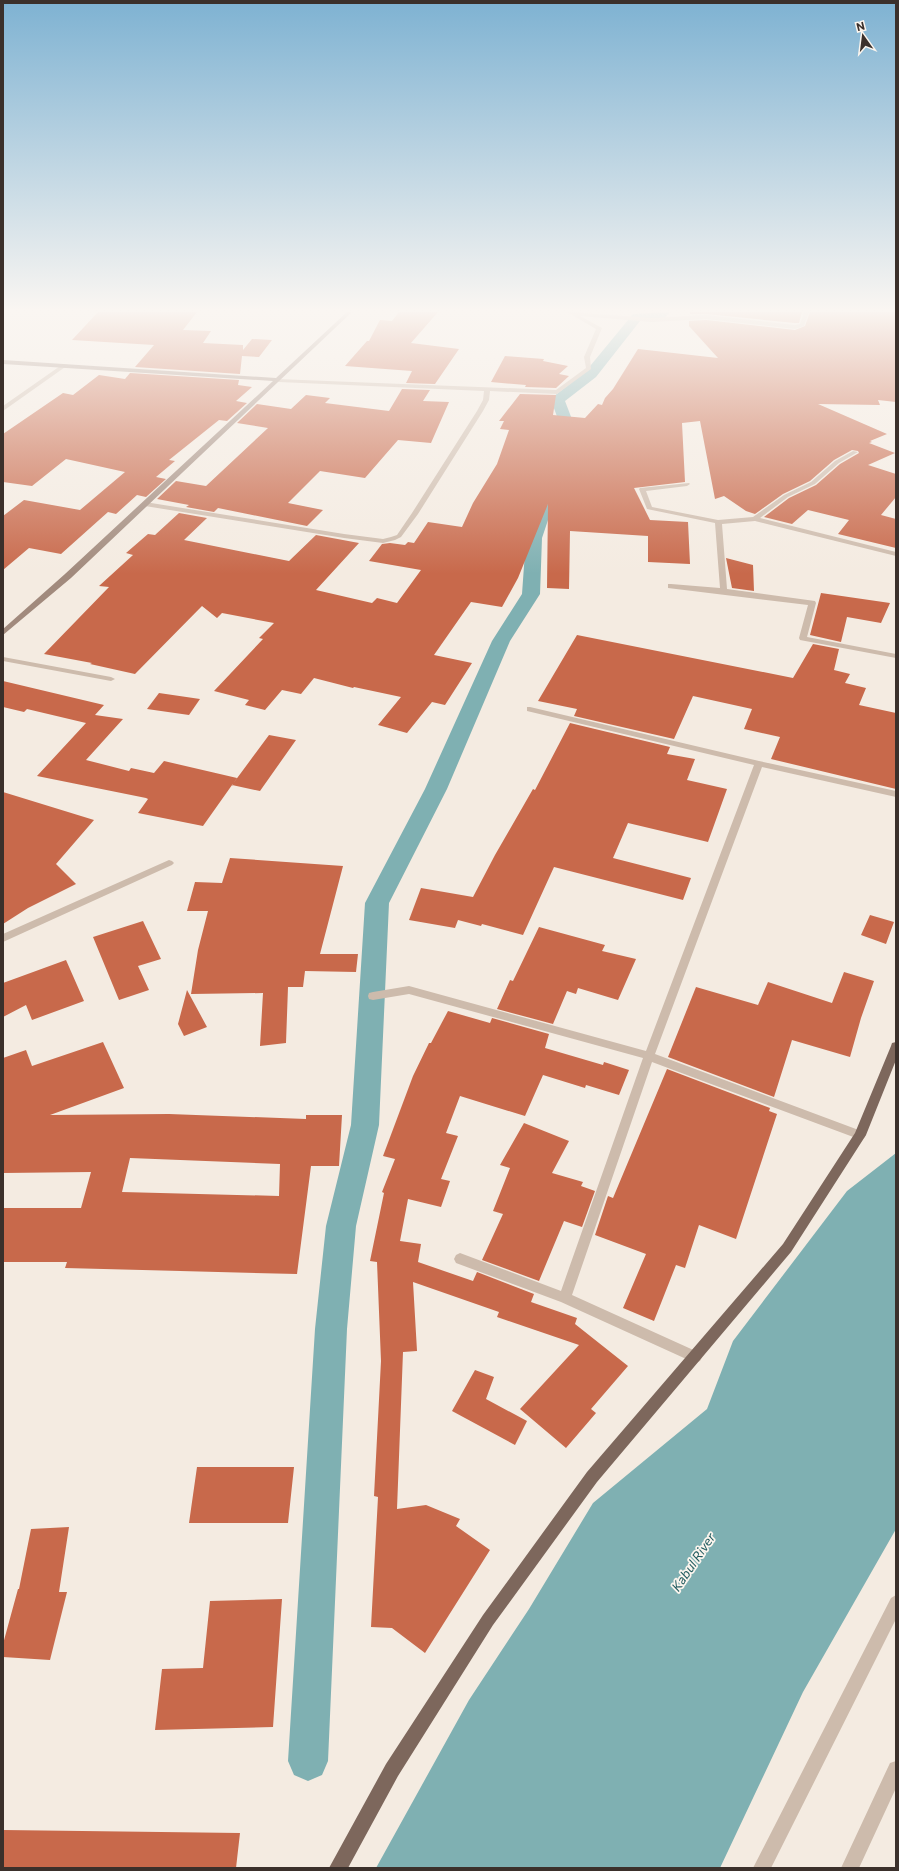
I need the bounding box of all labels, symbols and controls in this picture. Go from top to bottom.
north arrow [843,16,883,56]
text: N [855,19,866,33]
water label: Kabul River [668,1529,719,1594]

